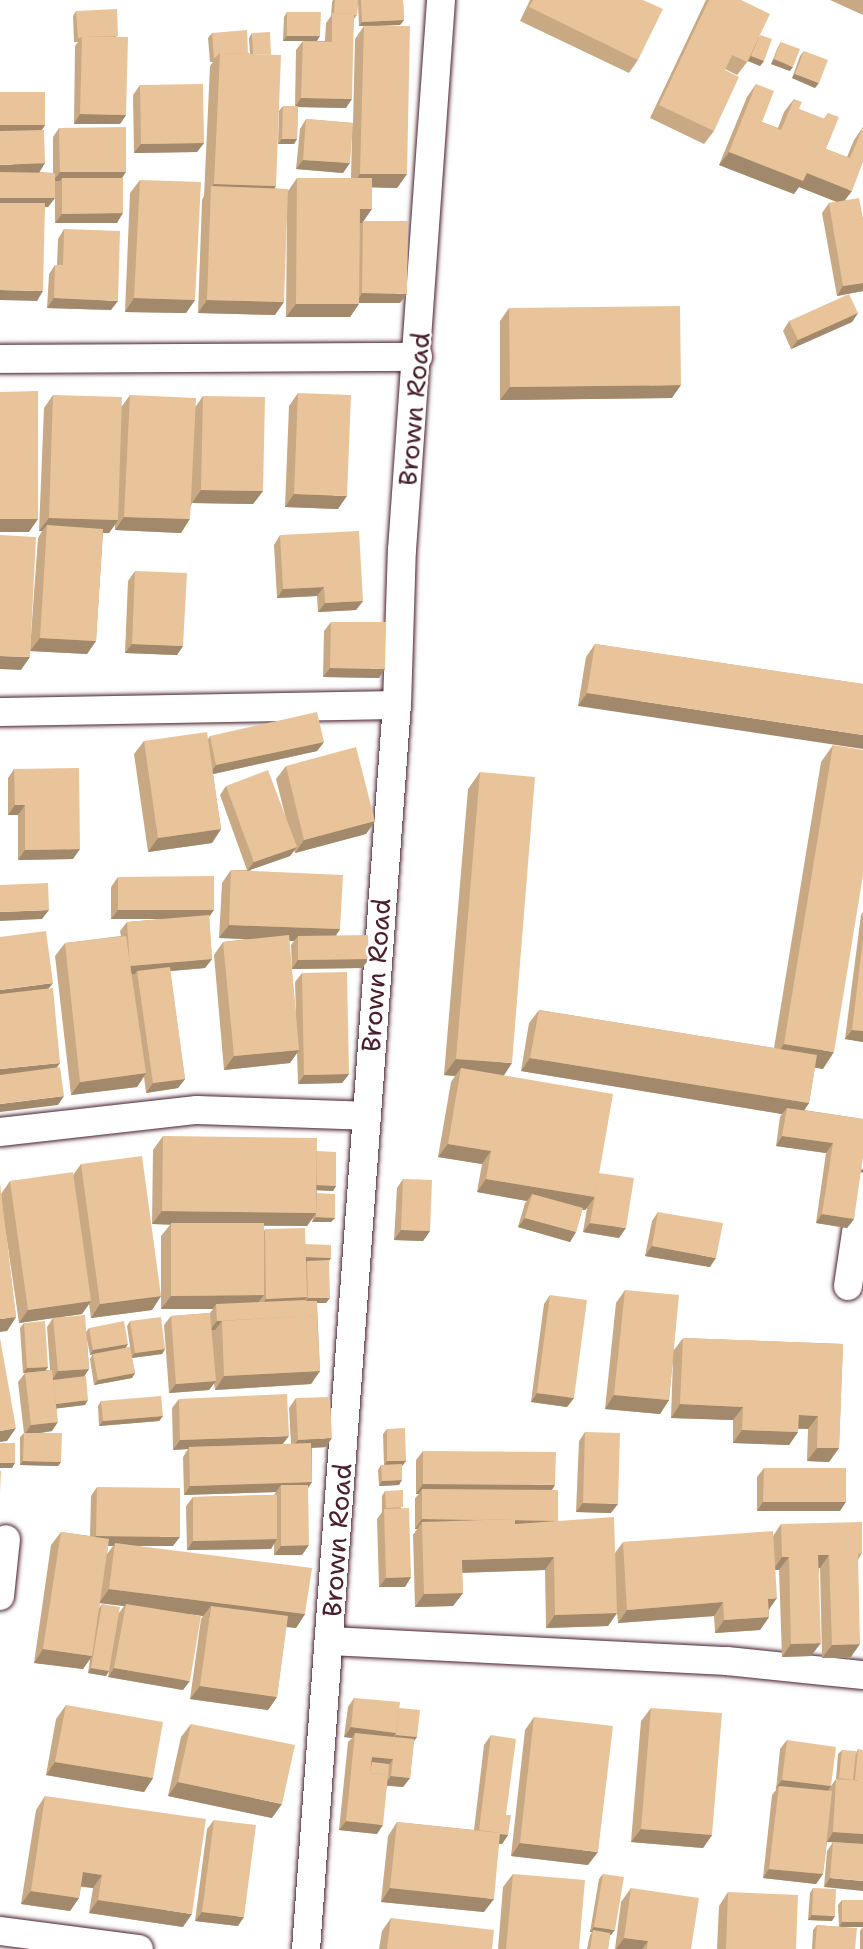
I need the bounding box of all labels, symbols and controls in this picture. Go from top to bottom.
street label: Brown Road [392,331,436,487]
street label: Brown Road [355,897,397,1053]
street label: Brown Road [316,1462,358,1618]

